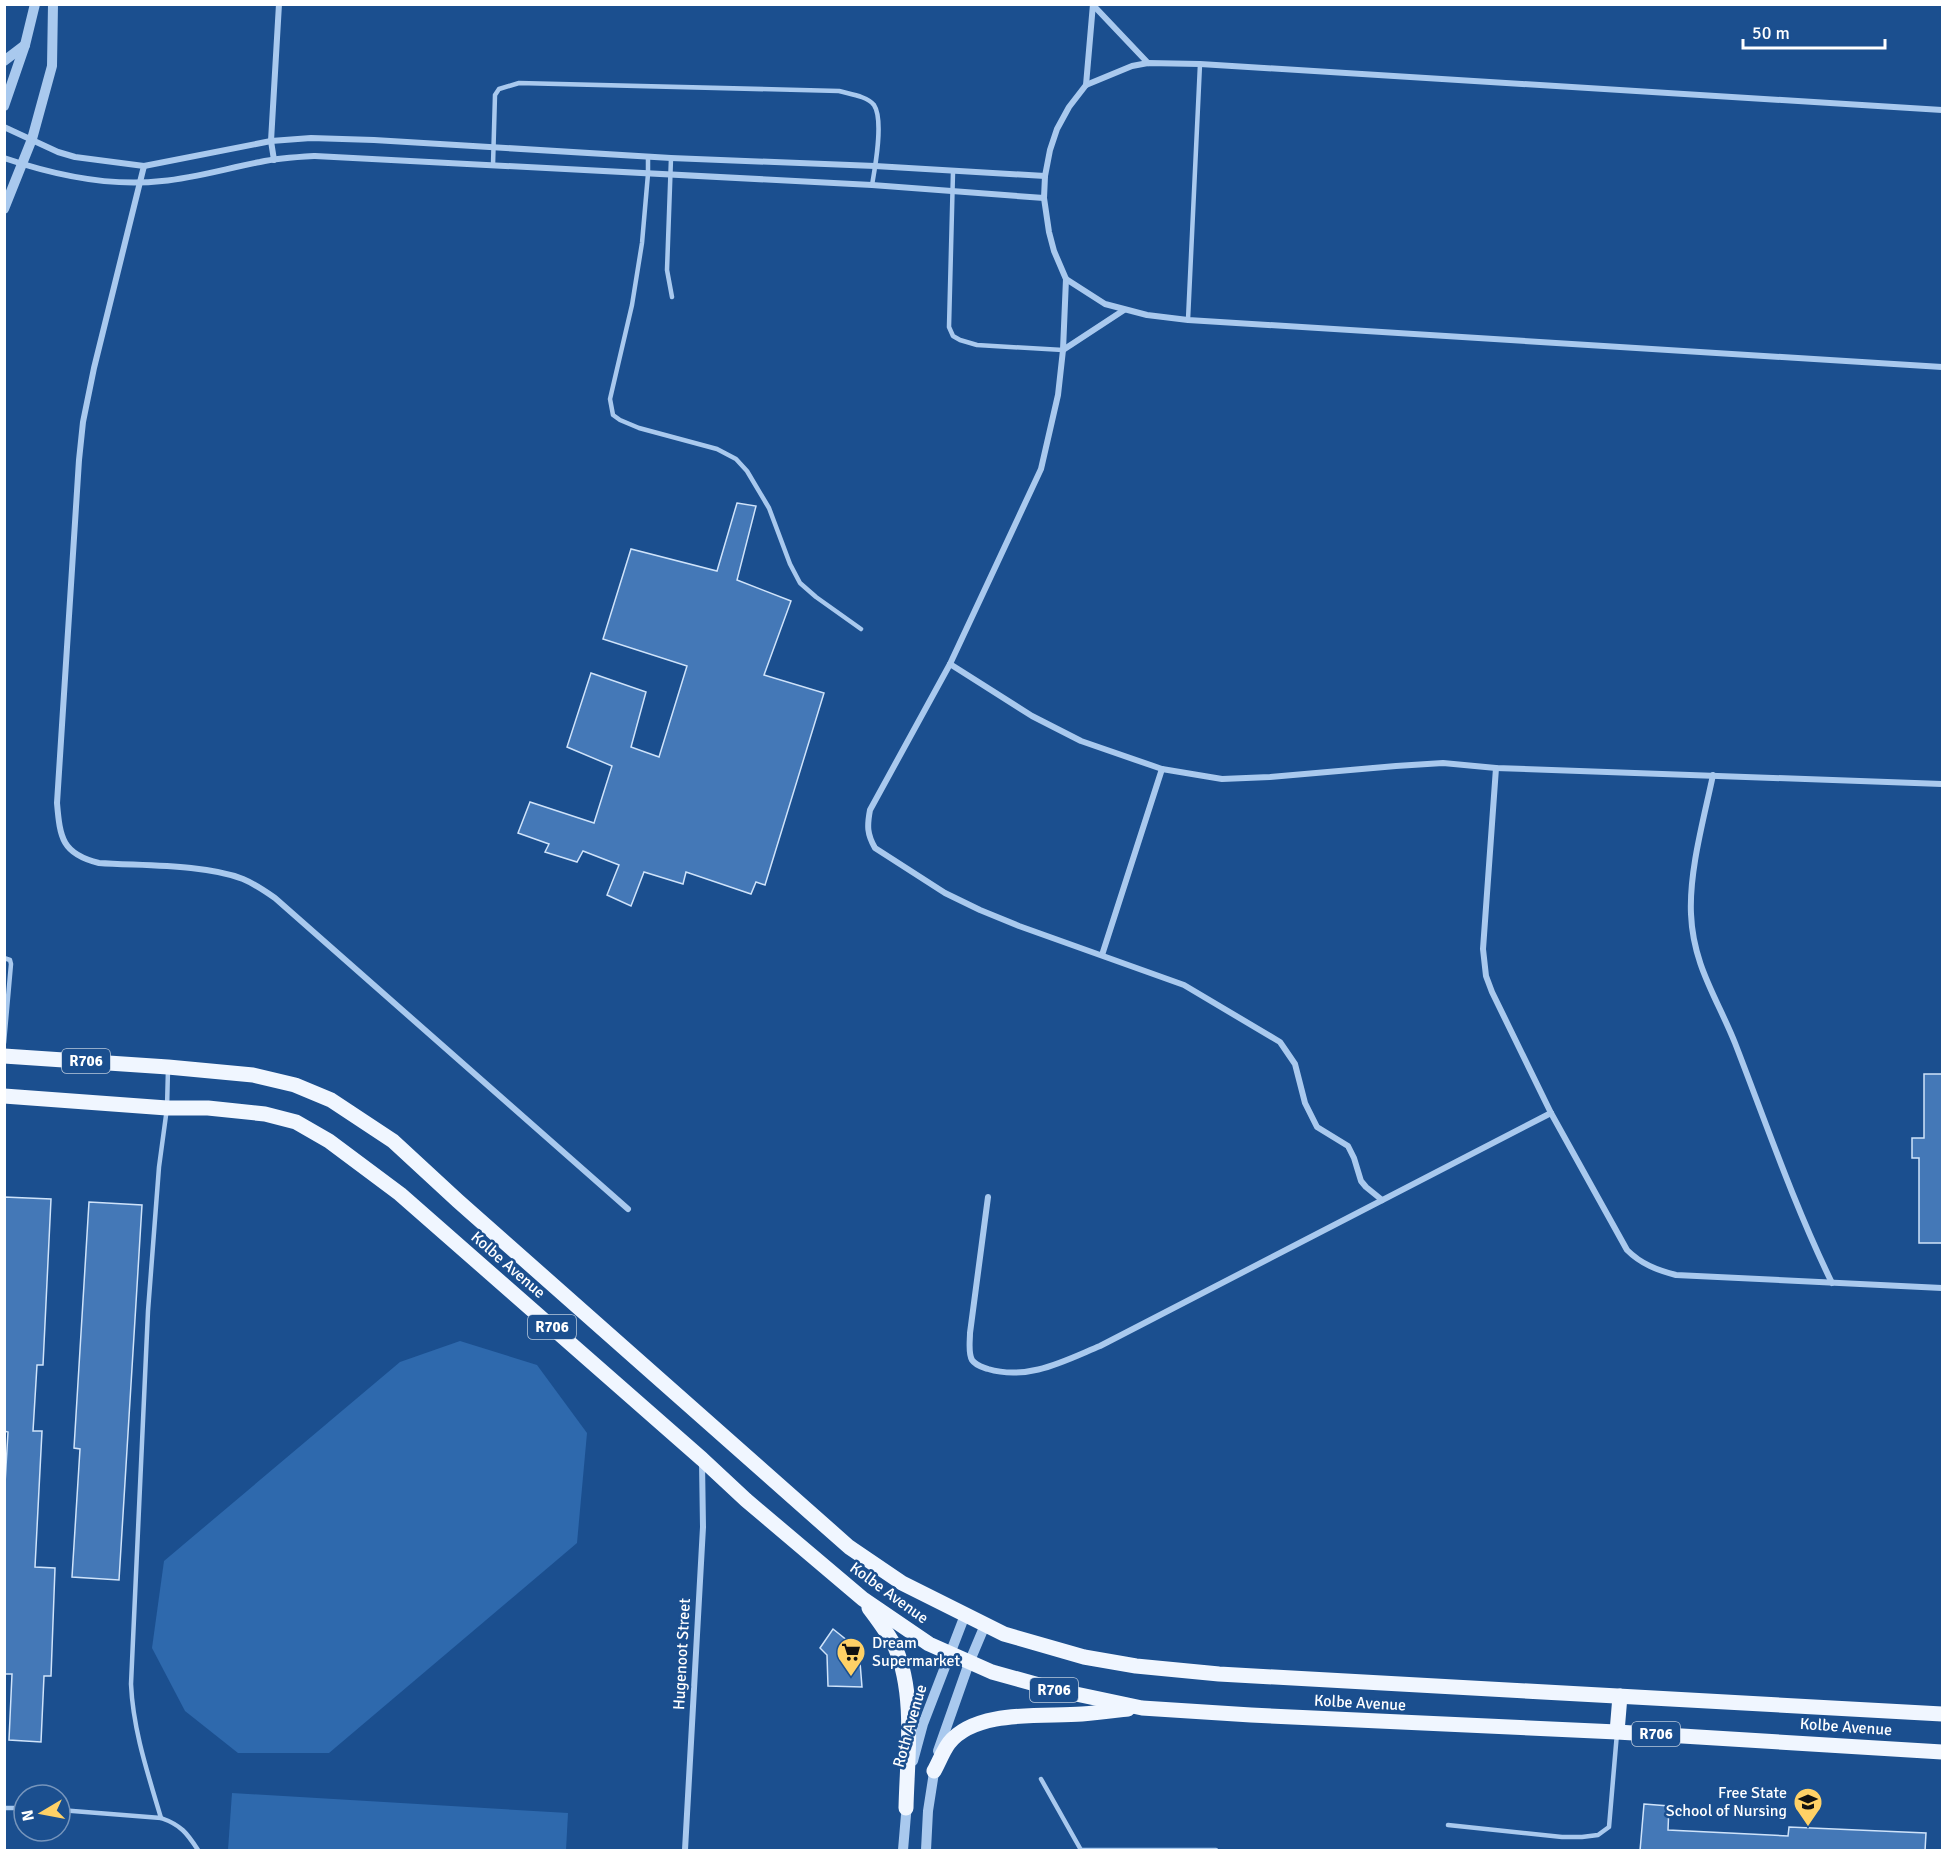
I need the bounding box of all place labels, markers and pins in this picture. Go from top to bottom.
place label: Dream Supermarket [872,1633,960,1671]
supermarket icon: Dream Supermarket [835,1636,867,1678]
place label: Free State School of Nursing [1666,1783,1787,1821]
school or university icon: Free State School of Nursing [1792,1786,1824,1828]

